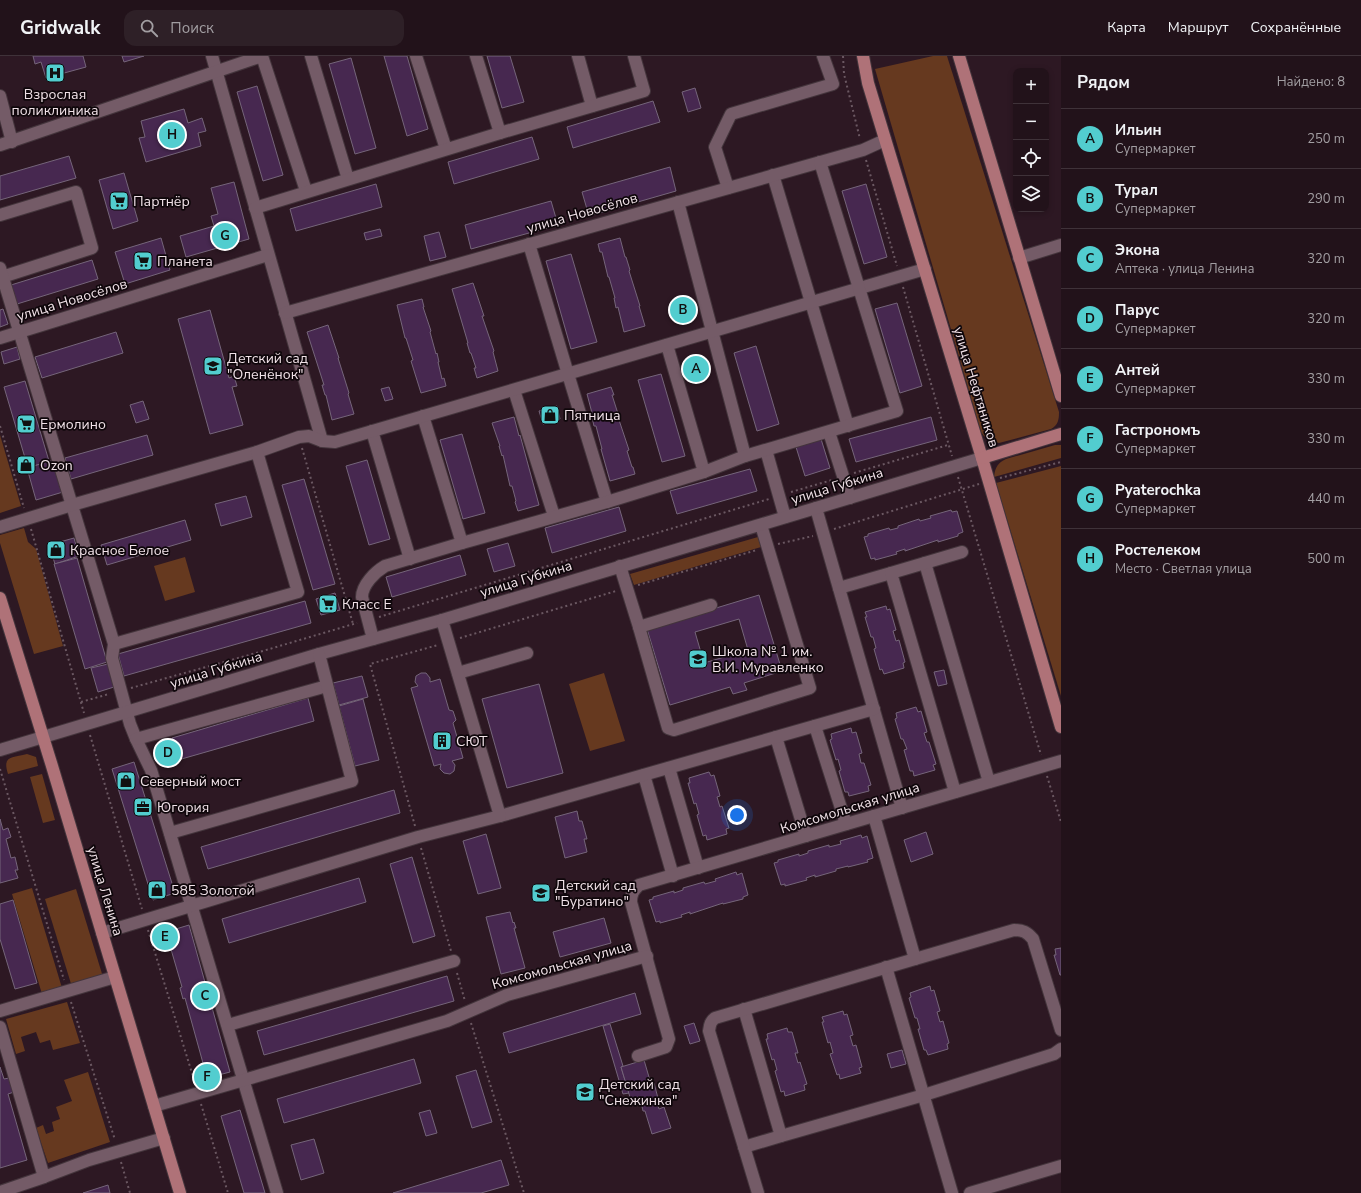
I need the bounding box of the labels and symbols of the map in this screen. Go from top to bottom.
hospital icon: Взрослая поликлиника [44,62,66,84]
place label: Взрослая поликлиника [11,85,99,120]
pin: H [159,120,185,150]
street label: улица Новосёлов [524,188,640,238]
supermarket icon: Партнёр [108,190,130,212]
place label: Партнёр [133,192,190,211]
pin: G [212,221,238,251]
supermarket icon: Планета [132,250,154,272]
place label: Планета [157,252,213,271]
street label: улица Новосёлов [14,274,130,326]
pin: B [670,295,696,325]
street label: улица Нефтяников [949,324,1003,450]
place label: Детский сад "Оленёнок" [227,349,308,384]
pin: A [683,354,709,384]
school or university icon: Детский сад "Оленёнок" [202,355,224,377]
shop icon: Пятница [539,404,561,426]
place label: Пятница [564,406,621,425]
supermarket icon: Ермолино [15,413,37,435]
place label: Ермолино [40,415,106,434]
shop icon: Ozon [15,454,37,476]
place label: Ozon [40,456,73,475]
street label: улица Губкина [789,463,885,509]
shop icon: Красное Белое [45,539,67,561]
place label: Красное Белое [70,541,169,560]
street label: улица Губкина [478,556,574,602]
supermarket icon: Класс Е [317,593,339,615]
place label: Класс Е [342,595,392,614]
place label: Школа № 1 им. В.И. Муравленко [712,642,824,677]
street label: улица Губкина [168,647,264,693]
school or university icon: Школа № 1 им. В.И. Муравленко [687,648,709,670]
building icon: СЮТ [431,730,453,752]
place label: СЮТ [456,732,488,751]
pin: D [155,738,181,768]
shop icon: Северный мост [115,770,137,792]
place label: Северный мост [140,772,241,791]
street label: Комсомольская улица [778,778,922,838]
office icon: Югория [132,796,154,818]
place label: Югория [157,798,209,817]
your location [727,805,747,825]
street label: улица Ленина [82,844,128,938]
place label: Детский сад "Буратино" [555,876,636,911]
shop icon: 585 Золотой [146,879,168,901]
place label: 585 Золотой [171,881,255,900]
school or university icon: Детский сад "Буратино" [530,882,552,904]
pin: E [152,922,178,952]
street label: Комсомольская улица [490,936,634,994]
pin: C [192,981,218,1011]
pin: F [194,1062,220,1092]
place label: Детский сад "Снежинка" [599,1075,680,1110]
school or university icon: Детский сад "Снежинка" [574,1081,596,1103]

